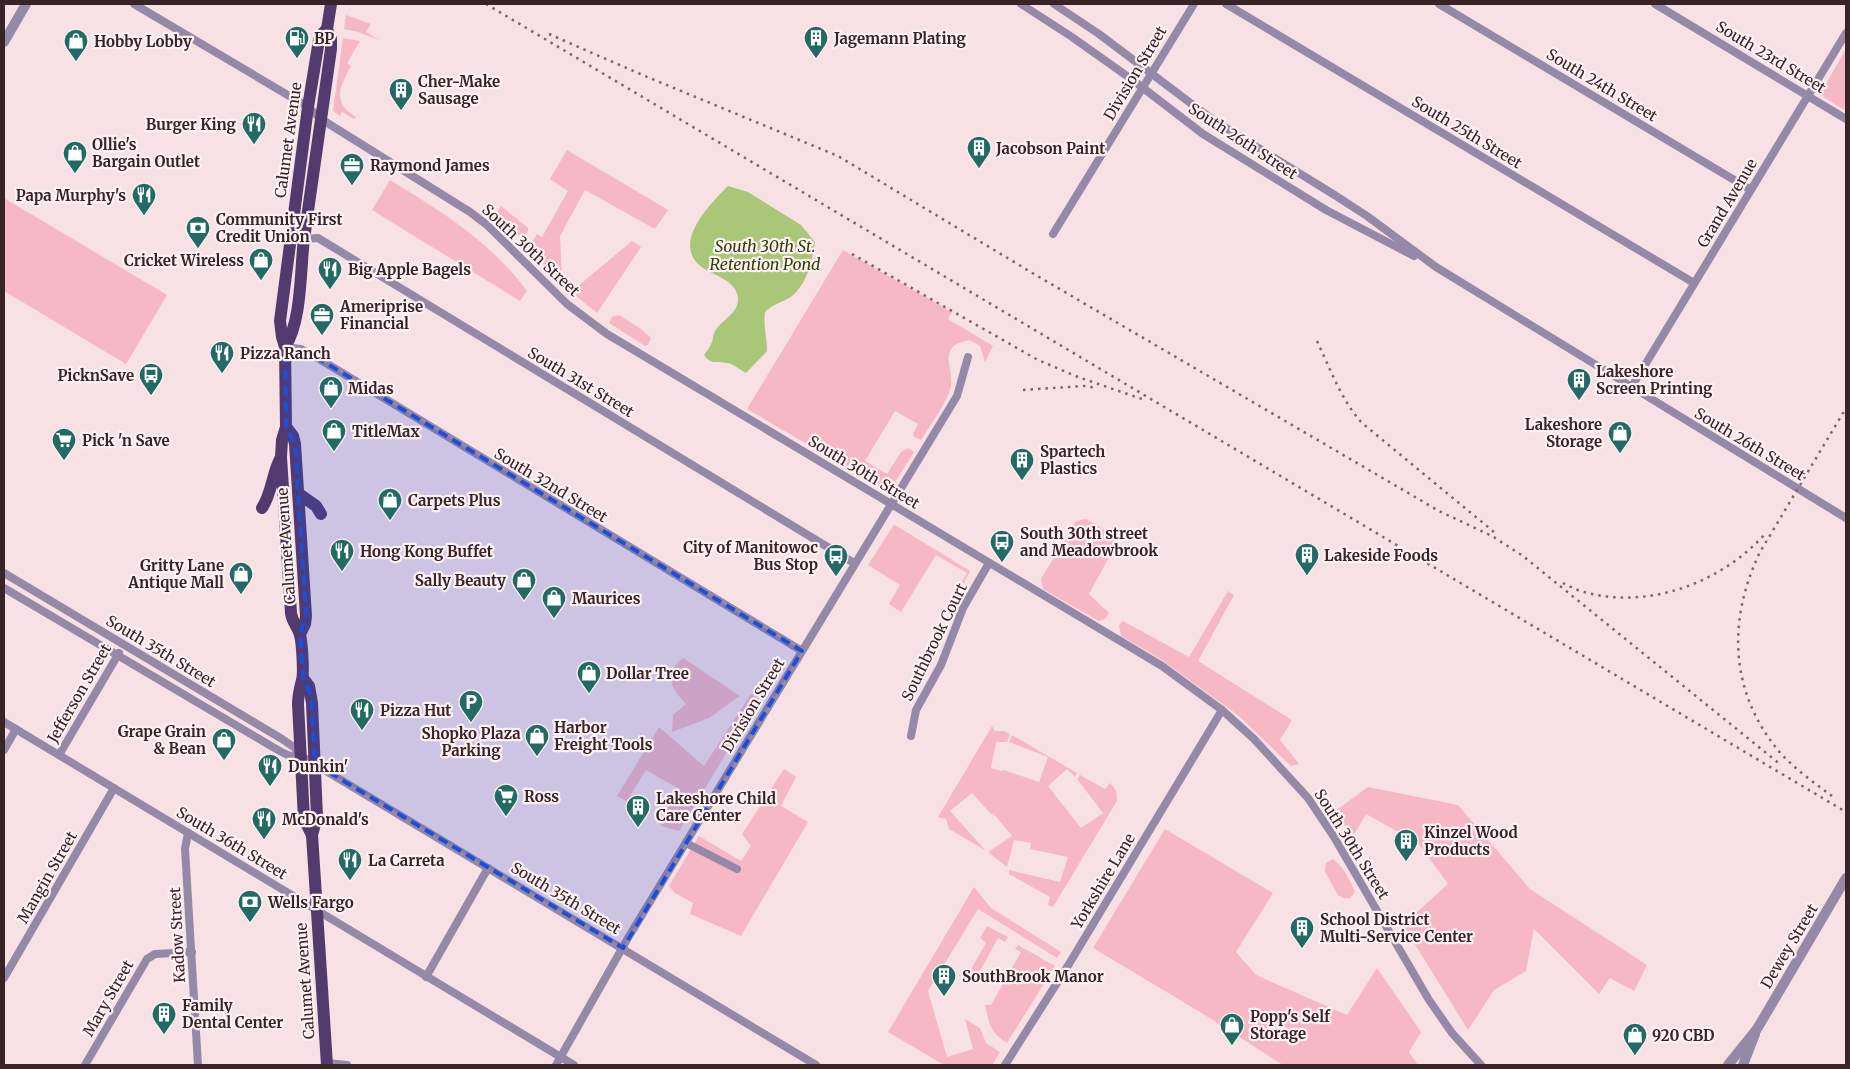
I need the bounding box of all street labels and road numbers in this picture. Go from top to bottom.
street label: South 23rd Street [1713,17,1829,97]
street label: Division Street [1099,22,1171,124]
street label: South 24th Street [1543,44,1661,126]
street label: Calumet Avenue [270,81,306,199]
street label: South 25th Street [1409,92,1526,172]
street label: South 26th Street [1185,99,1301,183]
street label: Grand Avenue [1693,155,1761,251]
street label: South 30th Street [478,200,584,300]
street label: South 31st Street [524,343,638,421]
street label: South 26th Street [1691,403,1809,485]
street label: South 30th Street [805,431,923,513]
street label: South 32nd Street [491,444,611,526]
street label: Calumet Avenue [272,487,300,605]
street label: Southbrook Court [897,580,971,704]
street label: South 35th Street [103,611,219,691]
street label: Jefferson Street [42,640,115,747]
street label: Division Street [717,654,789,756]
street label: South 30th Street [1310,785,1394,903]
street label: South 36th Street [173,802,291,884]
street label: Mangin Street [13,827,81,926]
street label: Yorkshire Lane [1066,830,1139,933]
street label: South 35th Street [508,858,624,938]
street label: Kadow Street [165,887,189,983]
street label: Dewey Street [1756,900,1822,992]
street label: Calumet Avenue [291,922,319,1040]
street label: Mary Street [79,956,138,1040]

